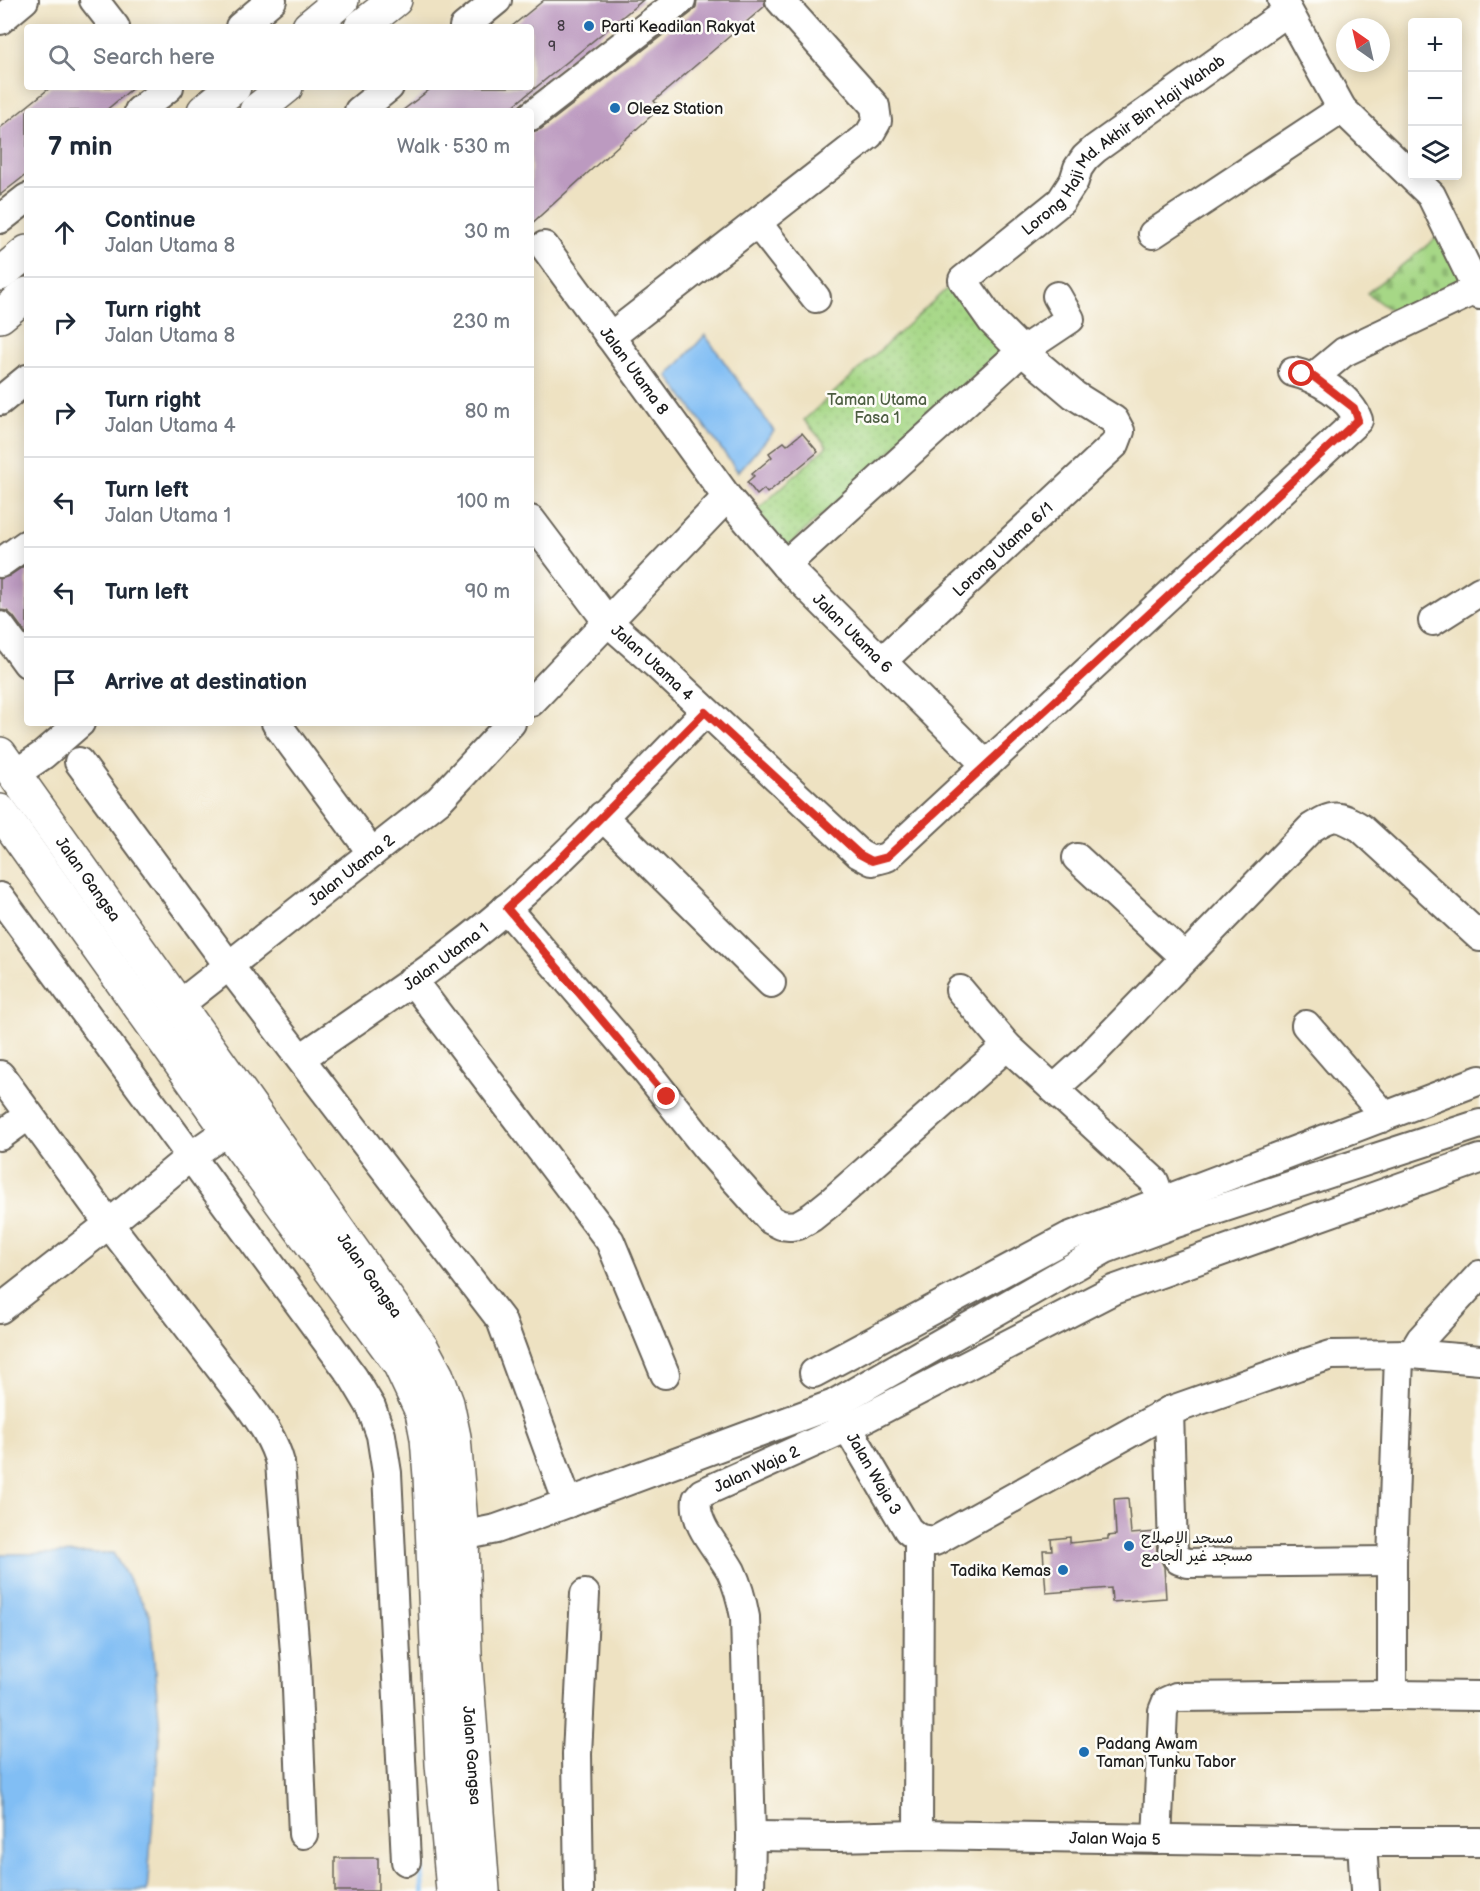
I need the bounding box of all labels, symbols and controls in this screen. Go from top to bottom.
house number: 8 [557,18,565,35]
place label: Parti Keadilan Rakyat [601,18,755,37]
north arrow [1336,18,1390,72]
map controls [1408,18,1462,180]
button: + [1408,18,1462,72]
marker: Parti Keadilan Rakyat [582,19,596,33]
search box [24,24,534,90]
house number: 9 [548,38,556,55]
icon: search [45,41,78,74]
text: Search here [93,44,215,71]
street label: Lorong Haji Md. Akhir Bin Haji Wahab [1018,51,1229,240]
button: − [1408,72,1462,126]
place label: Oleez Station [627,100,723,119]
marker: Oleez Station [608,101,622,115]
button: layers [1408,126,1462,180]
text: 7 min [48,132,112,163]
text: Walk · 530 m [397,135,510,159]
text: Continue [105,207,195,234]
icon: ahead [48,216,81,249]
text: 30 m [464,220,510,244]
text: Jalan Utama 8 [105,234,235,258]
text: Turn right [105,297,201,324]
icon: right [48,306,81,339]
text: 230 m [453,310,510,334]
text: Jalan Utama 8 [105,324,235,348]
street label: Jalan Utama 8 [595,324,672,419]
route start [1288,360,1314,386]
text: Turn right [105,387,201,414]
park label: Taman Utama Fasa 1 [827,391,927,428]
icon: right [48,396,81,429]
text: 80 m [465,400,510,424]
text: Jalan Utama 4 [105,414,236,438]
text: Turn left [105,477,189,504]
icon: left [48,486,81,519]
text: 100 m [457,490,510,514]
street label: Lorong Utama 6/1 [949,499,1058,601]
text: Jalan Utama 1 [105,504,231,528]
icon: left [48,576,81,609]
text: Turn left [105,579,189,606]
text: 90 m [465,580,510,604]
street label: Jalan Utama 6 [808,590,896,678]
street label: Jalan Utama 4 [607,621,697,706]
icon: arrive [48,666,81,699]
text: Arrive at destination [105,669,307,696]
street label: Jalan Utama 2 [305,830,399,910]
street label: Jalan Gangsa [51,834,124,926]
street label: Jalan Utama 1 [400,919,493,995]
route end [653,1083,679,1109]
street label: Jalan Gangsa [332,1230,405,1322]
street label: Jalan Waja 3 [842,1430,905,1519]
street label: Jalan Waja 2 [711,1442,803,1497]
place label: مسجد الإصلاح مسجد غير الجامع [1141,1529,1253,1567]
marker: مسجد الإصلاح مسجد غير الجامع [1122,1539,1136,1553]
place label: Tadika Kemas [950,1562,1051,1581]
marker: Tadika Kemas [1056,1563,1070,1577]
street label: Jalan Gangsa [458,1705,484,1806]
place label: Padang Awam Taman Tunku Tabor [1096,1735,1236,1772]
marker: Padang Awam Taman Tunku Tabor [1077,1745,1091,1759]
street label: Jalan Waja 5 [1069,1829,1161,1850]

